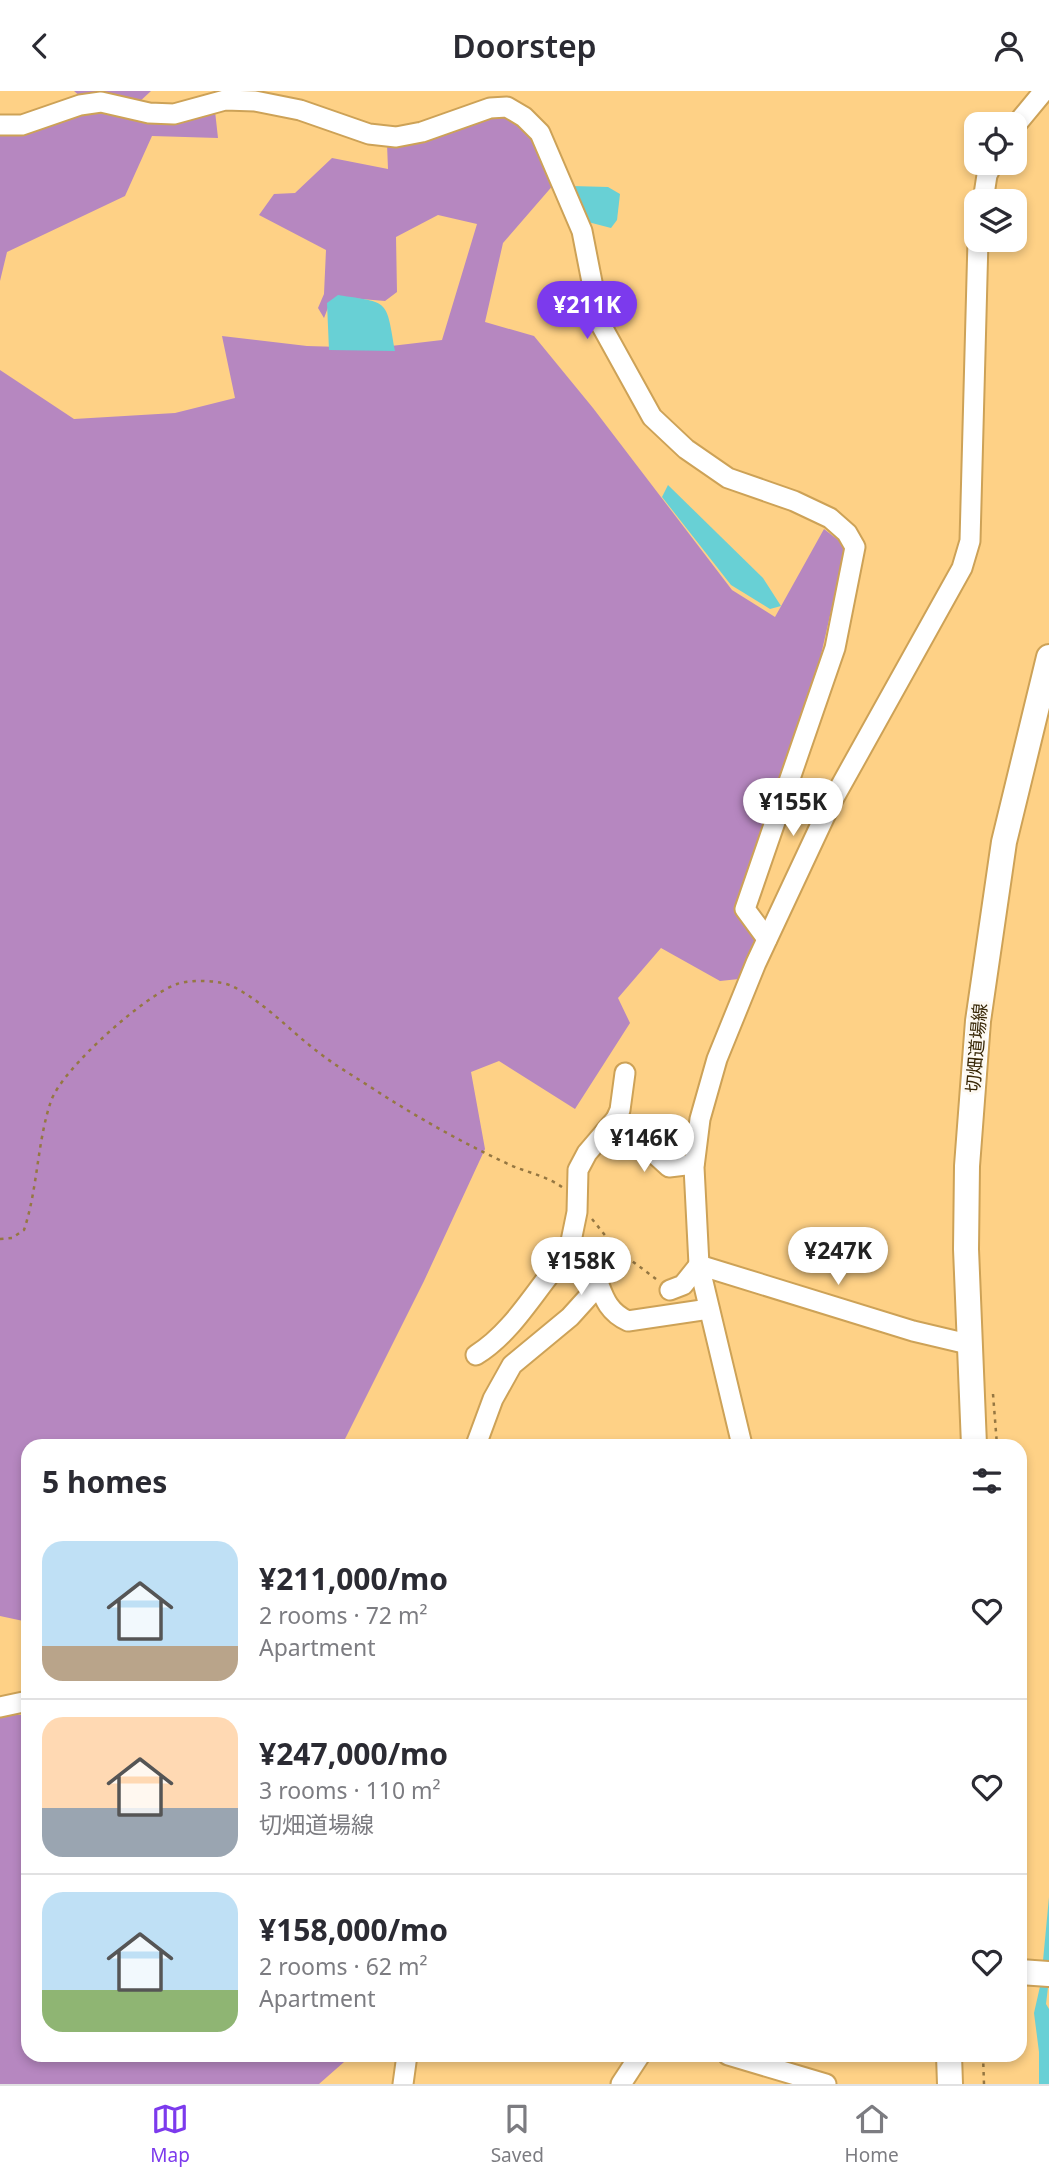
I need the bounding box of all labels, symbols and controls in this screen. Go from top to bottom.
text: Doorstep [452,24,597,67]
icon: back [21,27,59,65]
icon: person [990,27,1028,65]
map controls [964,112,1027,252]
button: locate [964,112,1027,175]
button: layers [964,189,1027,252]
pin: ¥211K [538,281,636,341]
text: ¥211K [553,288,621,320]
pin: ¥155K [744,779,842,838]
text: ¥155K [759,785,827,817]
street label: 切畑道場線 [960,1002,992,1094]
pin: ¥146K [595,1115,693,1174]
text: ¥146K [610,1121,678,1153]
pin: ¥247K [789,1227,887,1287]
text: ¥247K [804,1234,872,1266]
pin: ¥158K [532,1237,630,1297]
text: ¥158K [547,1244,615,1276]
text: 5 homes [42,1461,167,1502]
icon: filters [968,1462,1006,1500]
text: ¥211,000/mo [259,1558,448,1599]
icon: home [98,1569,182,1653]
icon: heart [968,1592,1006,1630]
text: 2 rooms · 72 m² [259,1599,428,1631]
text: Apartment [259,1631,376,1663]
text: ¥247,000/mo [259,1733,448,1774]
icon: home [98,1745,182,1829]
icon: heart [968,1768,1006,1806]
text: 3 rooms · 110 m² [259,1774,441,1806]
text: 切畑道場線 [259,1808,374,1840]
text: ¥158,000/mo [259,1909,448,1950]
icon: home [98,1920,182,2004]
icon: heart [968,1943,1006,1981]
text: 2 rooms · 62 m² [259,1950,428,1982]
text: Apartment [259,1982,376,2014]
tab: Map [150,2100,190,2168]
tab: Saved [491,2100,544,2168]
tab: Home [845,2100,899,2168]

